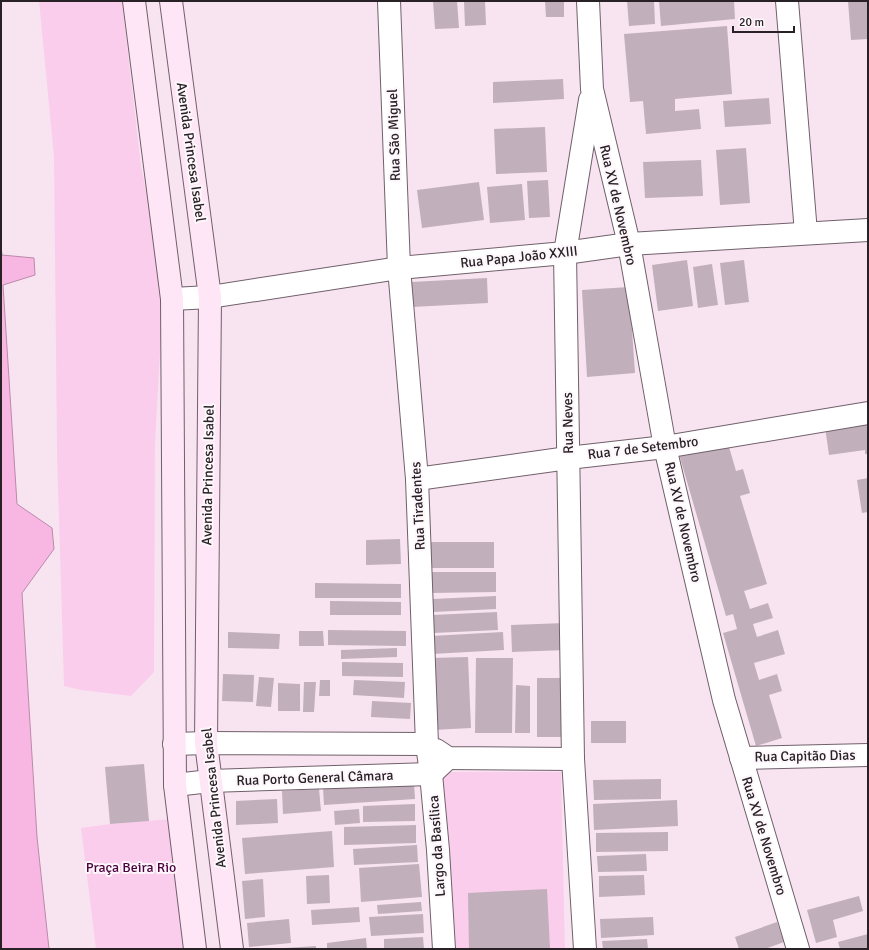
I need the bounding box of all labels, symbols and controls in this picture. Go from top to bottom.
scale bar [733,8,794,34]
text: 20 m [739,15,764,30]
street label: Avenida Princesa Isabel [173,81,209,223]
street label: Rua São Miguel [384,89,404,181]
street label: Rua XV de Novembro [596,143,640,267]
street label: Rua Papa João XXIII [459,242,579,272]
street label: Rua Neves [559,392,577,454]
street label: Avenida Princesa Isabel [198,404,218,546]
street label: Rua 7 de Setembro [587,433,699,463]
street label: Rua XV de Novembro [661,460,705,584]
street label: Rua Tiradentes [407,461,429,551]
street label: Avenida Princesa Isabel [198,727,230,869]
street label: Rua Capitão Dias [754,747,856,765]
street label: Rua Porto General Câmara [236,767,394,789]
street label: Rua XV de Novembro [738,775,790,897]
street label: Largo da Basílica [425,795,449,897]
park label: Praça Beira Rio [86,859,176,876]

